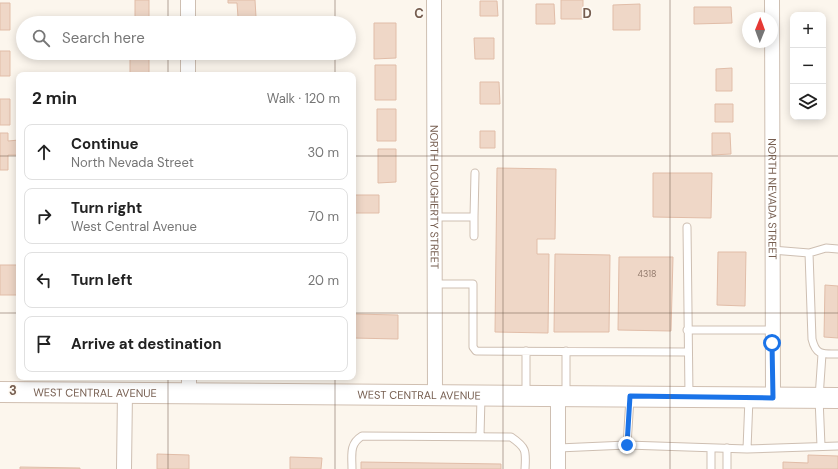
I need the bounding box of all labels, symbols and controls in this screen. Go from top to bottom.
text: C [414,5,424,22]
text: D [582,5,592,22]
north arrow [742,12,778,48]
map controls [790,12,826,120]
button: + [790,12,826,48]
search box [16,16,356,60]
icon: search [30,27,52,49]
text: Search here [62,28,145,48]
button: − [790,48,826,84]
button: layers [790,84,826,120]
text: 2 min [32,87,77,109]
text: Walk · 120 m [267,90,340,107]
street label: NORTH DOUGHERTY STREET [427,125,442,269]
text: Continue [71,134,139,154]
street label: NORTH NEVADA STREET [765,138,780,260]
icon: ahead [33,141,55,163]
text: 30 m [307,144,339,161]
text: North Nevada Street [71,154,194,171]
text: Turn right [71,198,142,218]
icon: right [33,205,55,227]
text: 70 m [308,208,339,225]
text: West Central Avenue [71,218,197,235]
house number: 4318 [638,268,656,280]
icon: left [33,269,55,291]
text: Turn left [71,270,132,290]
text: 20 m [308,272,339,289]
icon: arrive [33,333,55,355]
text: Arrive at destination [71,334,222,354]
route start [763,334,781,352]
text: 3 [9,382,17,399]
street label: WEST CENTRAL AVENUE [33,385,157,400]
street label: WEST CENTRAL AVENUE [357,388,481,402]
route end [618,436,636,454]

